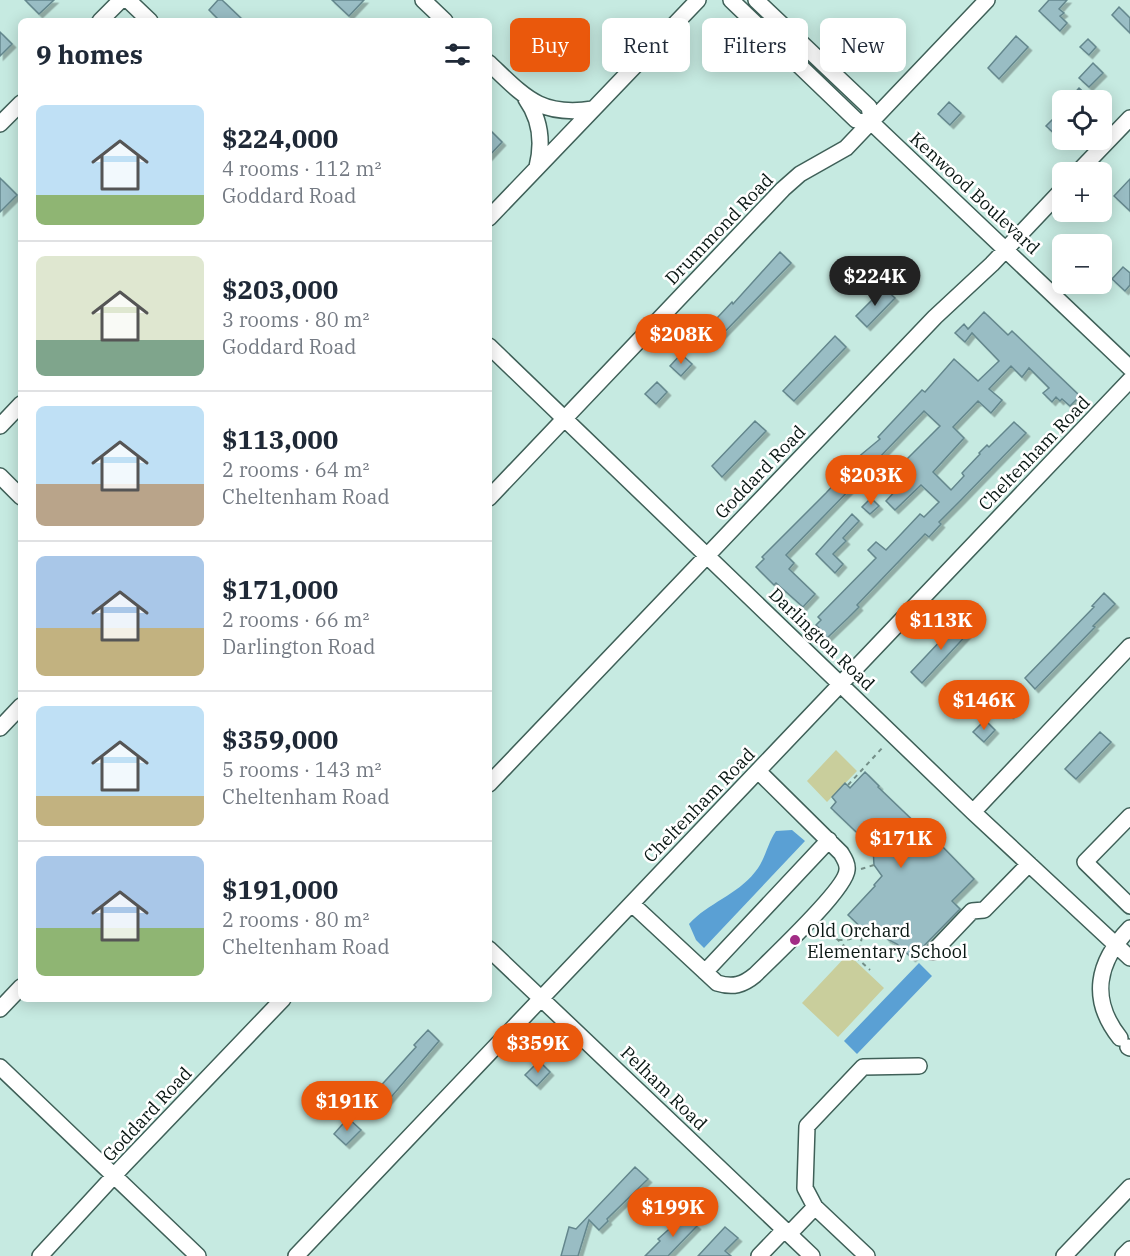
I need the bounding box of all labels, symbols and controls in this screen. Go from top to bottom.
chip: Buy [510,18,590,72]
chip: Rent [602,18,690,72]
chip: Filters [702,18,808,72]
chip: New [820,18,906,72]
text: 9 homes [36,37,143,71]
icon: filters [441,38,474,71]
map controls [1052,90,1112,294]
button: locate [1052,90,1112,150]
text: $224,000 [222,121,338,155]
street label: Kenwood Boulevard [905,127,1045,259]
icon: home [84,129,156,201]
text: 4 rooms · 112 m² [222,155,381,182]
button: + [1052,162,1112,222]
street label: Drummond Road [660,168,778,290]
text: Goddard Road [222,182,357,209]
button: − [1052,234,1112,294]
pin: $224K [833,256,917,307]
text: $224K [843,262,907,289]
text: $203,000 [222,272,338,306]
icon: home [84,280,156,352]
text: 3 rooms · 80 m² [222,306,369,333]
pin: $208K [639,314,723,365]
text: $208K [649,320,713,347]
text: Goddard Road [222,333,357,360]
street label: Cheltenham Road [973,391,1095,515]
street label: Goddard Road [710,420,810,524]
text: $113,000 [222,422,338,456]
icon: home [84,430,156,502]
pin: $203K [829,455,913,506]
text: 2 rooms · 64 m² [222,456,369,483]
text: $203K [839,461,903,488]
text: Cheltenham Road [222,483,390,510]
text: $171,000 [222,572,338,606]
icon: home [84,580,156,652]
street label: Darlington Road [764,583,880,695]
pin: $113K [899,600,983,651]
text: 2 rooms · 66 m² [222,606,369,633]
text: $113K [909,606,973,633]
text: Darlington Road [222,633,375,660]
pin: $146K [942,680,1026,731]
text: $146K [952,686,1016,713]
text: $359,000 [222,722,338,756]
icon: home [84,730,156,802]
street label: Cheltenham Road [638,743,760,867]
text: 5 rooms · 143 m² [222,756,381,783]
text: Cheltenham Road [222,783,390,810]
pin: $171K [859,818,943,869]
text: $171K [869,824,933,851]
text: $191,000 [222,872,338,906]
icon: home [84,880,156,952]
text: 2 rooms · 80 m² [222,906,369,933]
place label: Old Orchard Elementary School [807,919,967,963]
text: Cheltenham Road [222,933,390,960]
marker: Old Orchard Elementary School [788,933,802,947]
pin: $359K [496,1023,580,1074]
text: $359K [506,1029,570,1056]
street label: Pelham Road [616,1041,712,1135]
street label: Goddard Road [97,1062,197,1166]
pin: $191K [305,1081,389,1132]
text: $191K [315,1087,379,1114]
pin: $199K [631,1187,715,1238]
text: $199K [641,1193,705,1220]

